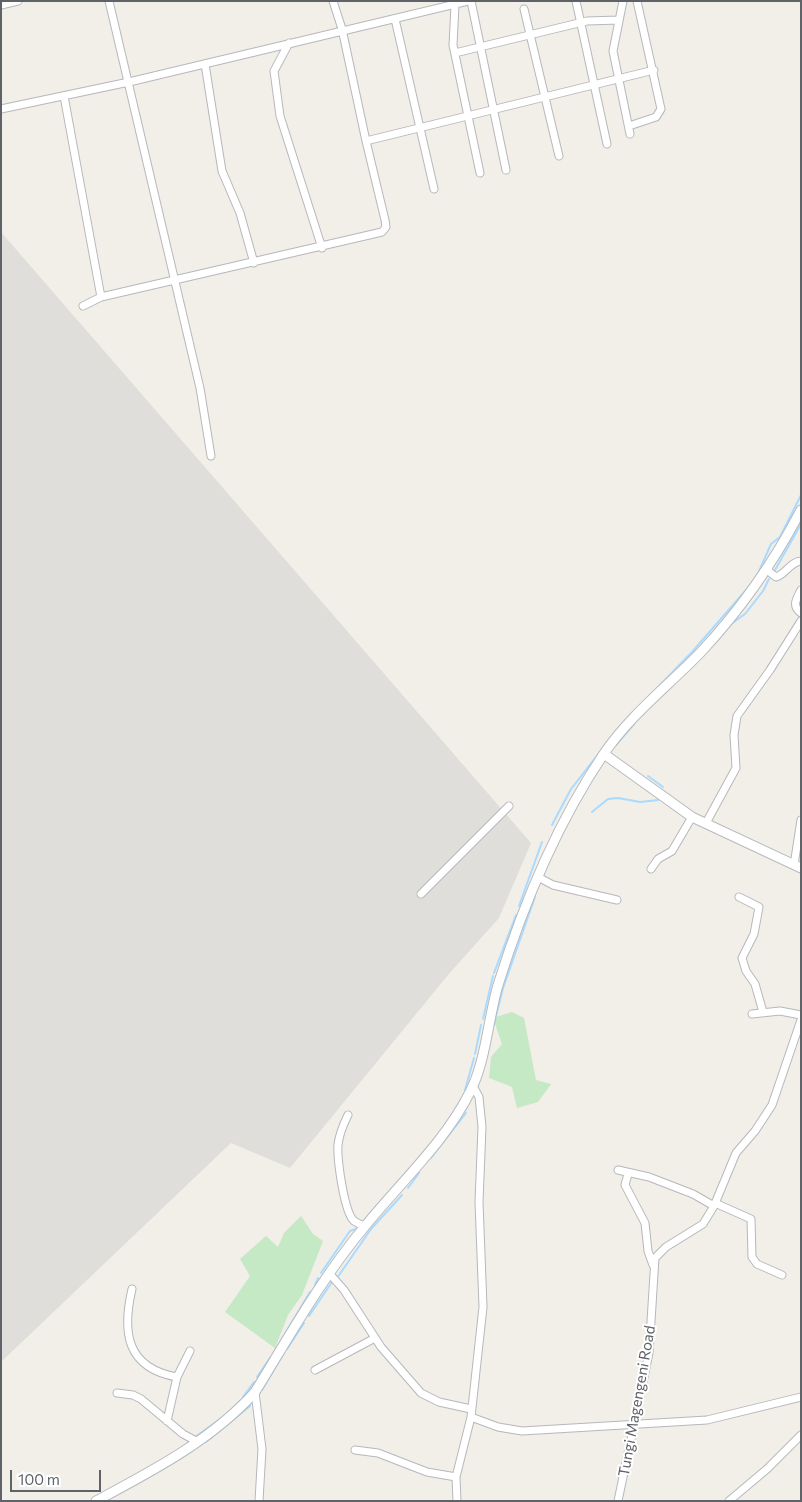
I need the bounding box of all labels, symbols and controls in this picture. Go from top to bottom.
street label: Tungi Magengeni Road [615,1324,659,1478]
scale bar [12,1460,104,1492]
text: 100 m [18,1470,60,1488]

